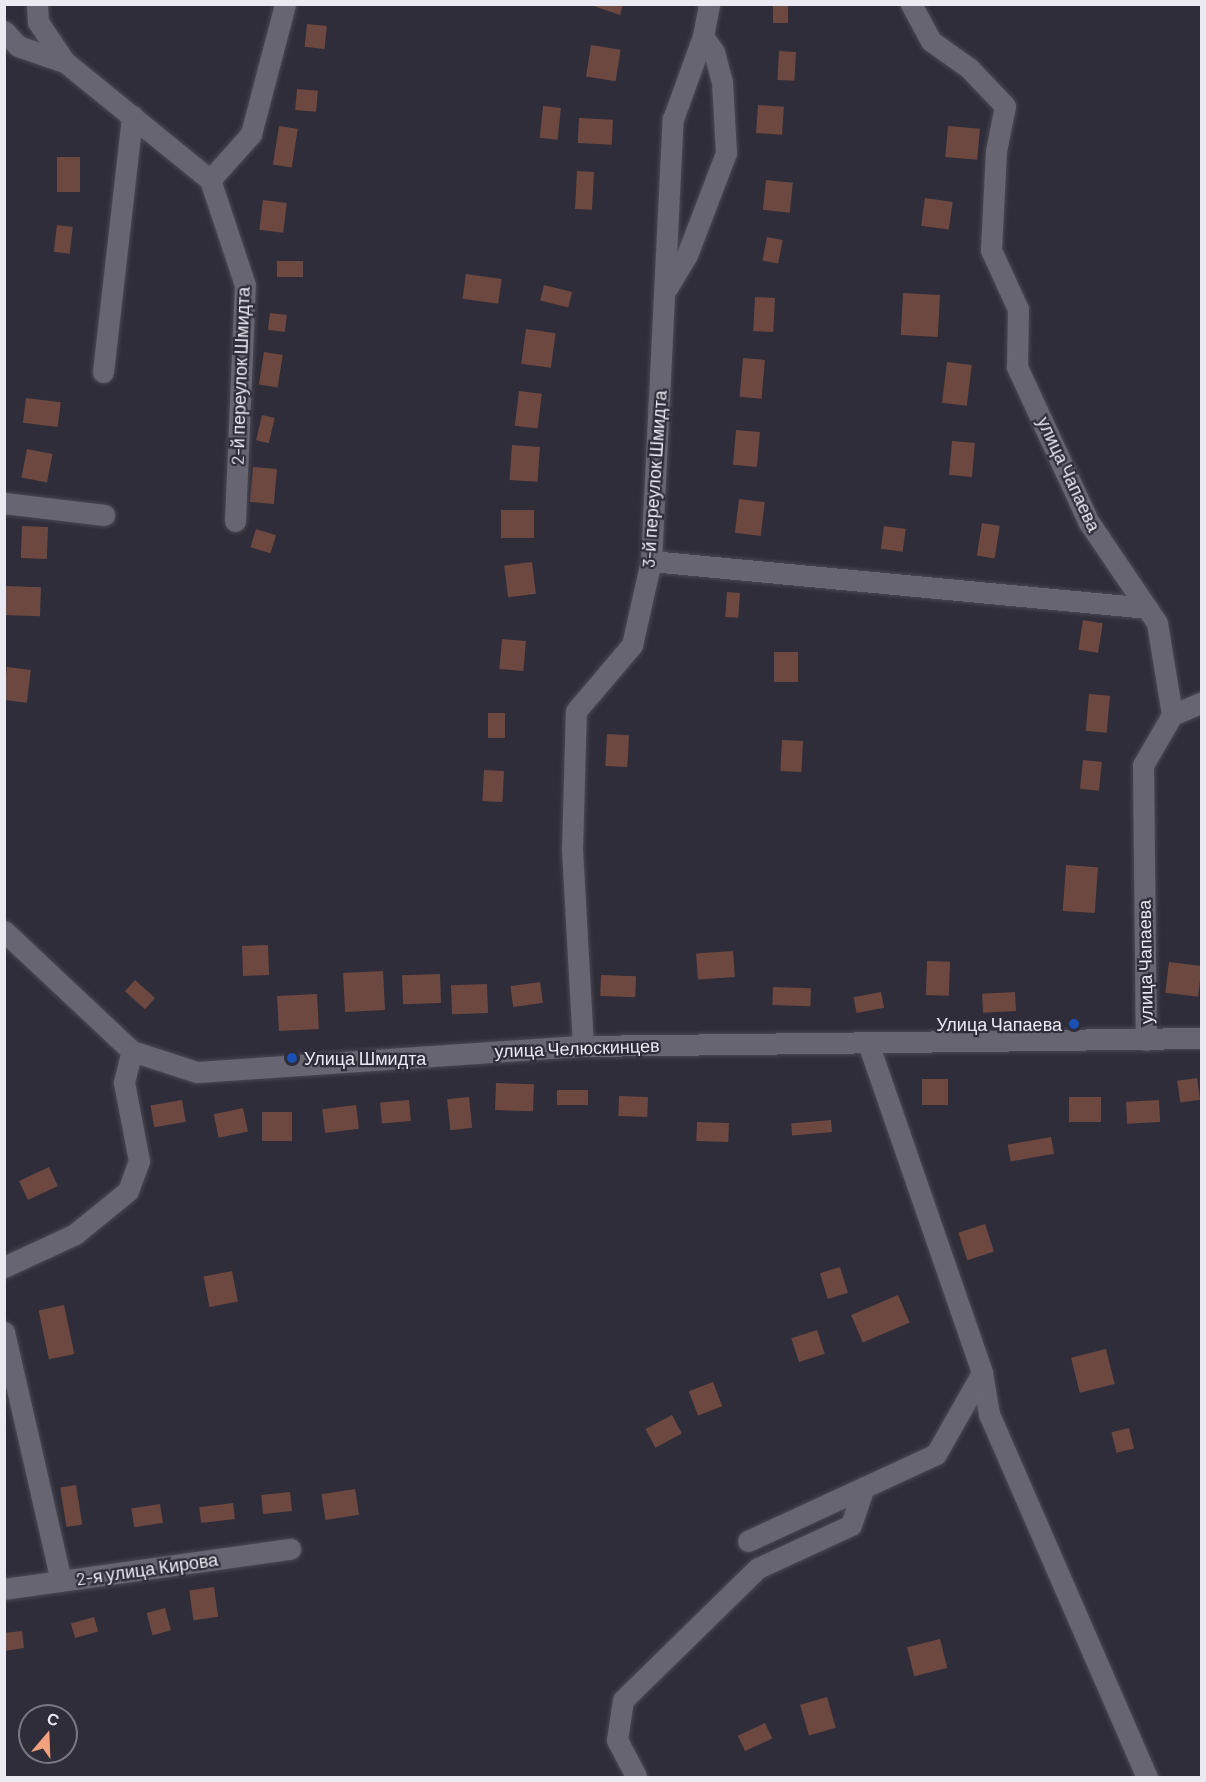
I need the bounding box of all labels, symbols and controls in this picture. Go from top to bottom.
street label: 2-й переулок Шмидта [226,287,254,465]
street label: 3-й переулок Шмидта [637,390,671,568]
street label: улица Чапаева [1033,413,1105,535]
street label: улица Чапаева [1133,900,1157,1024]
place label: Улица Чапаева [936,1013,1062,1035]
marker: Улица Чапаева [1067,1017,1081,1031]
street label: улица Челюскинцев [494,1034,660,1062]
place label: Улица Шмидта [304,1047,426,1069]
marker: Улица Шмидта [285,1051,299,1065]
street label: 2-я улица Кирова [75,1548,219,1590]
north arrow [18,1704,78,1764]
text: С [45,1708,62,1729]

